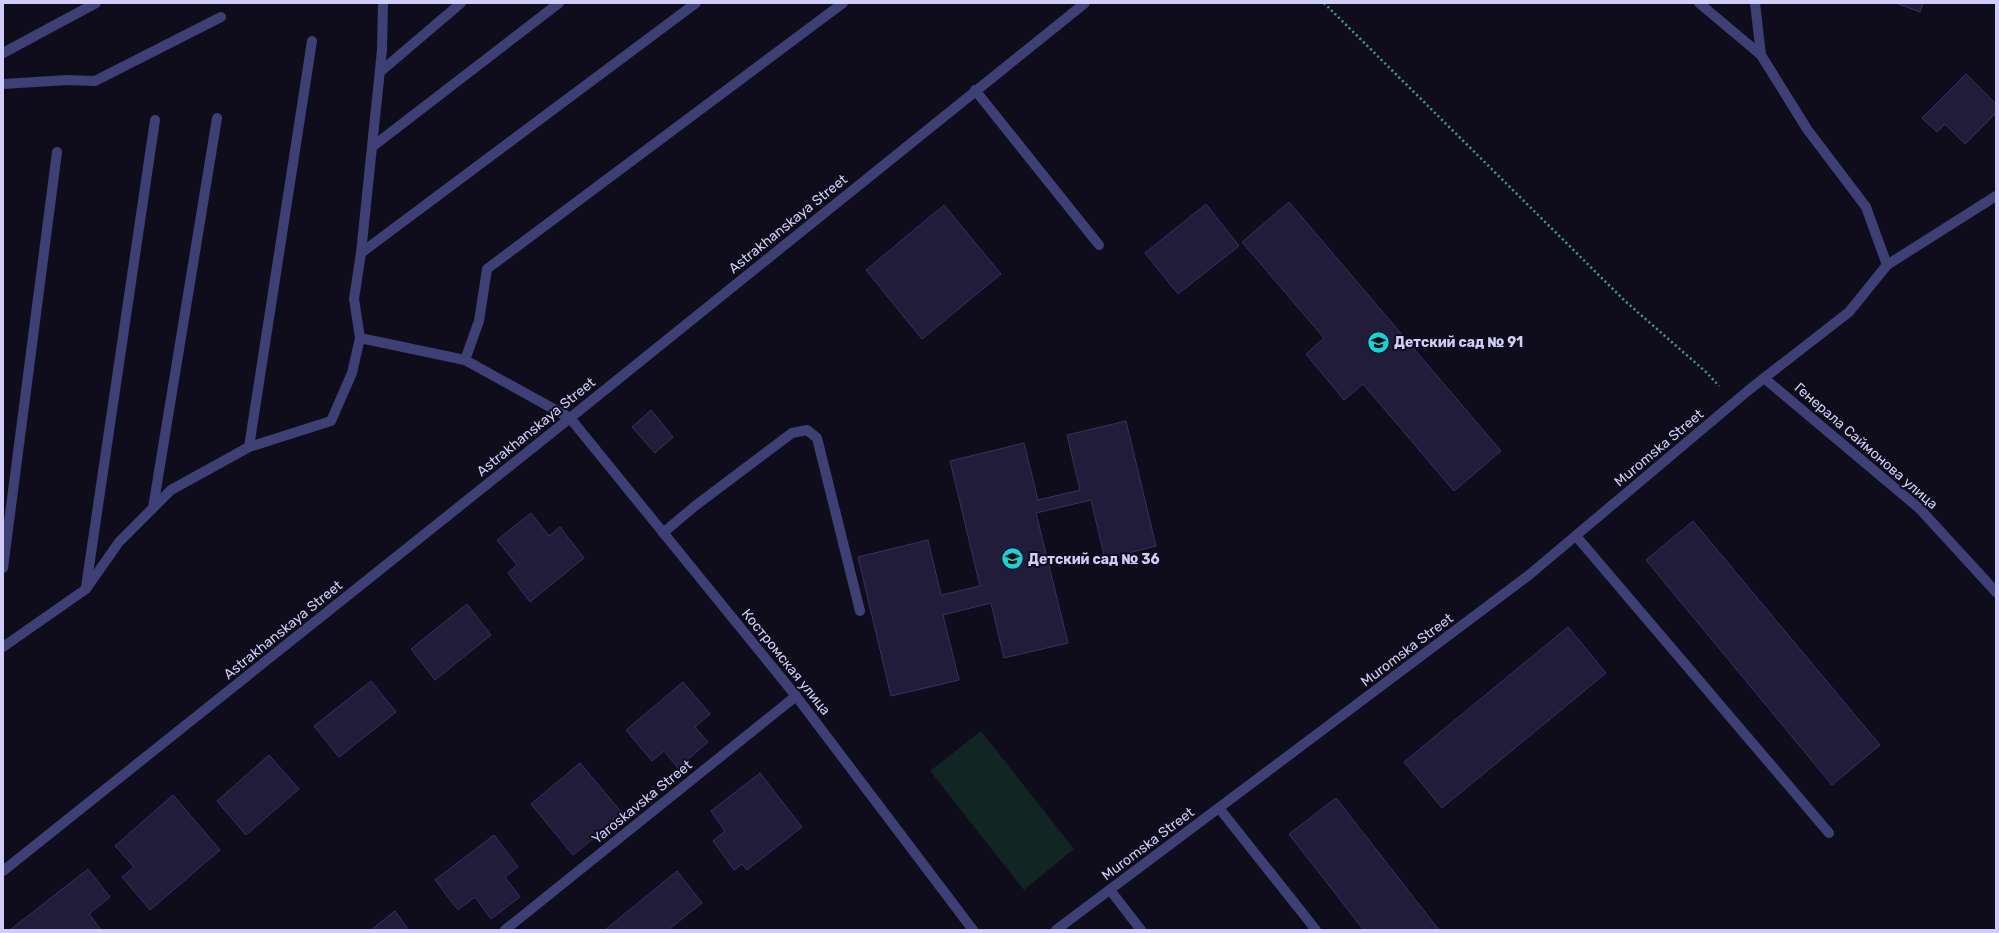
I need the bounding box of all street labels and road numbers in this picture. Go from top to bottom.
street label: Astrakhanskaya Street [725,171,851,277]
street label: Astrakhanskaya Street [473,374,599,480]
street label: Генерала Саймонова улица [1791,379,1941,513]
street label: Muromska Street [1611,405,1707,490]
street label: Astrakhanskaya Street [220,577,346,683]
street label: Костромская улица [738,605,834,719]
street label: Muromska Street [1358,609,1457,690]
street label: Yaroskavska Street [589,756,696,848]
street label: Muromska Street [1099,803,1198,884]

